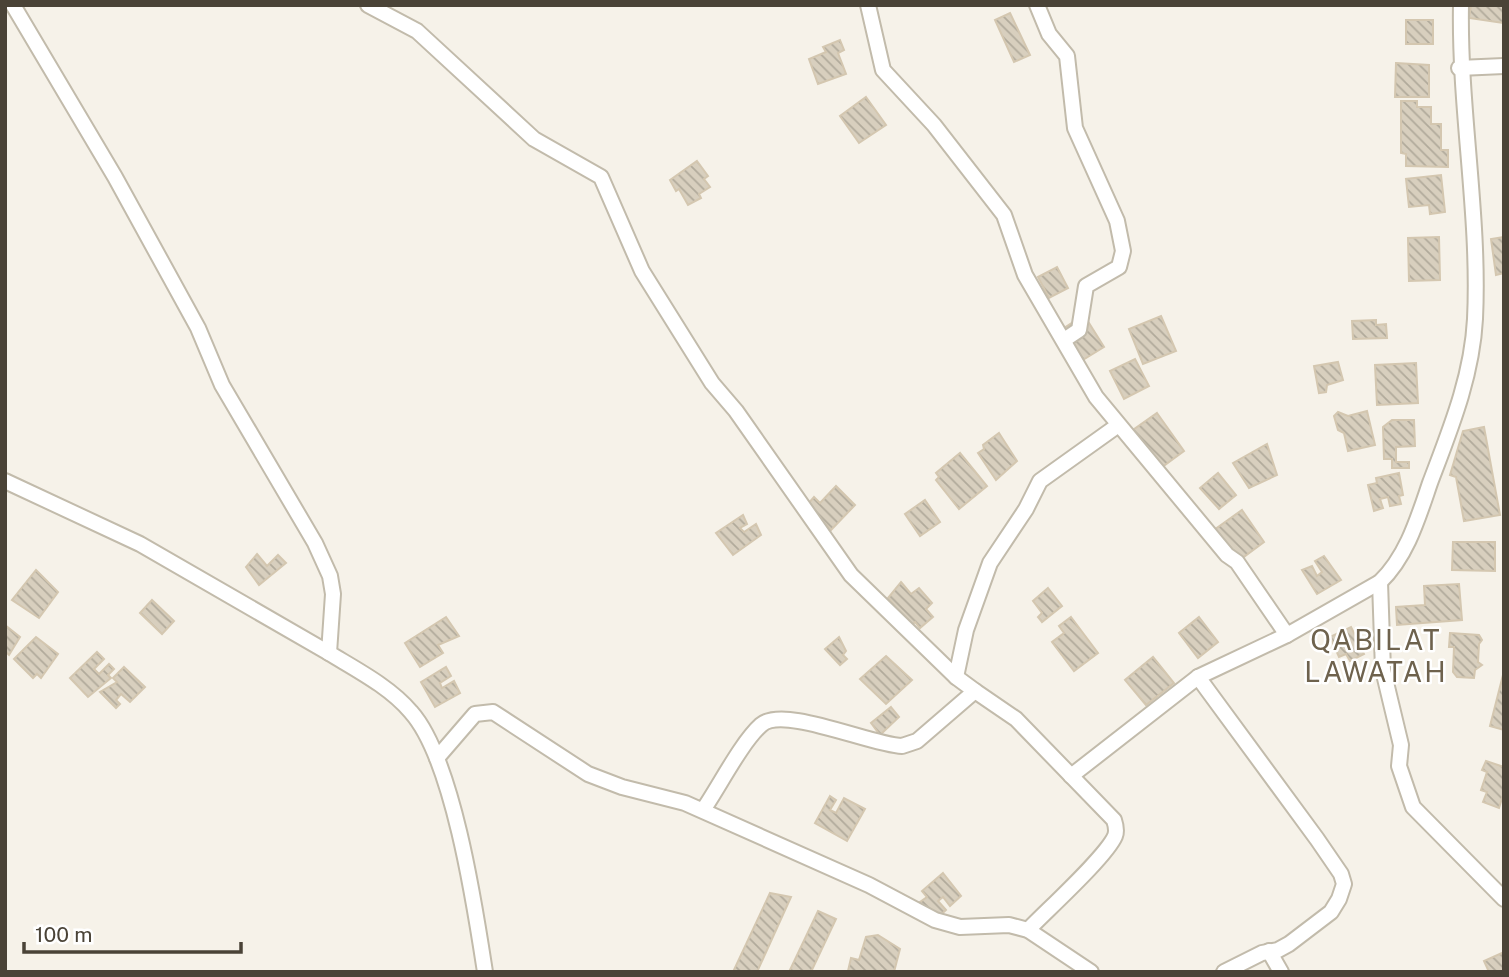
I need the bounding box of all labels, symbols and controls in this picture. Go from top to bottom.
district label: QABILAT LAWATAH [1304,623,1448,688]
scale bar [24,911,242,955]
text: 100 m [35,922,92,947]

